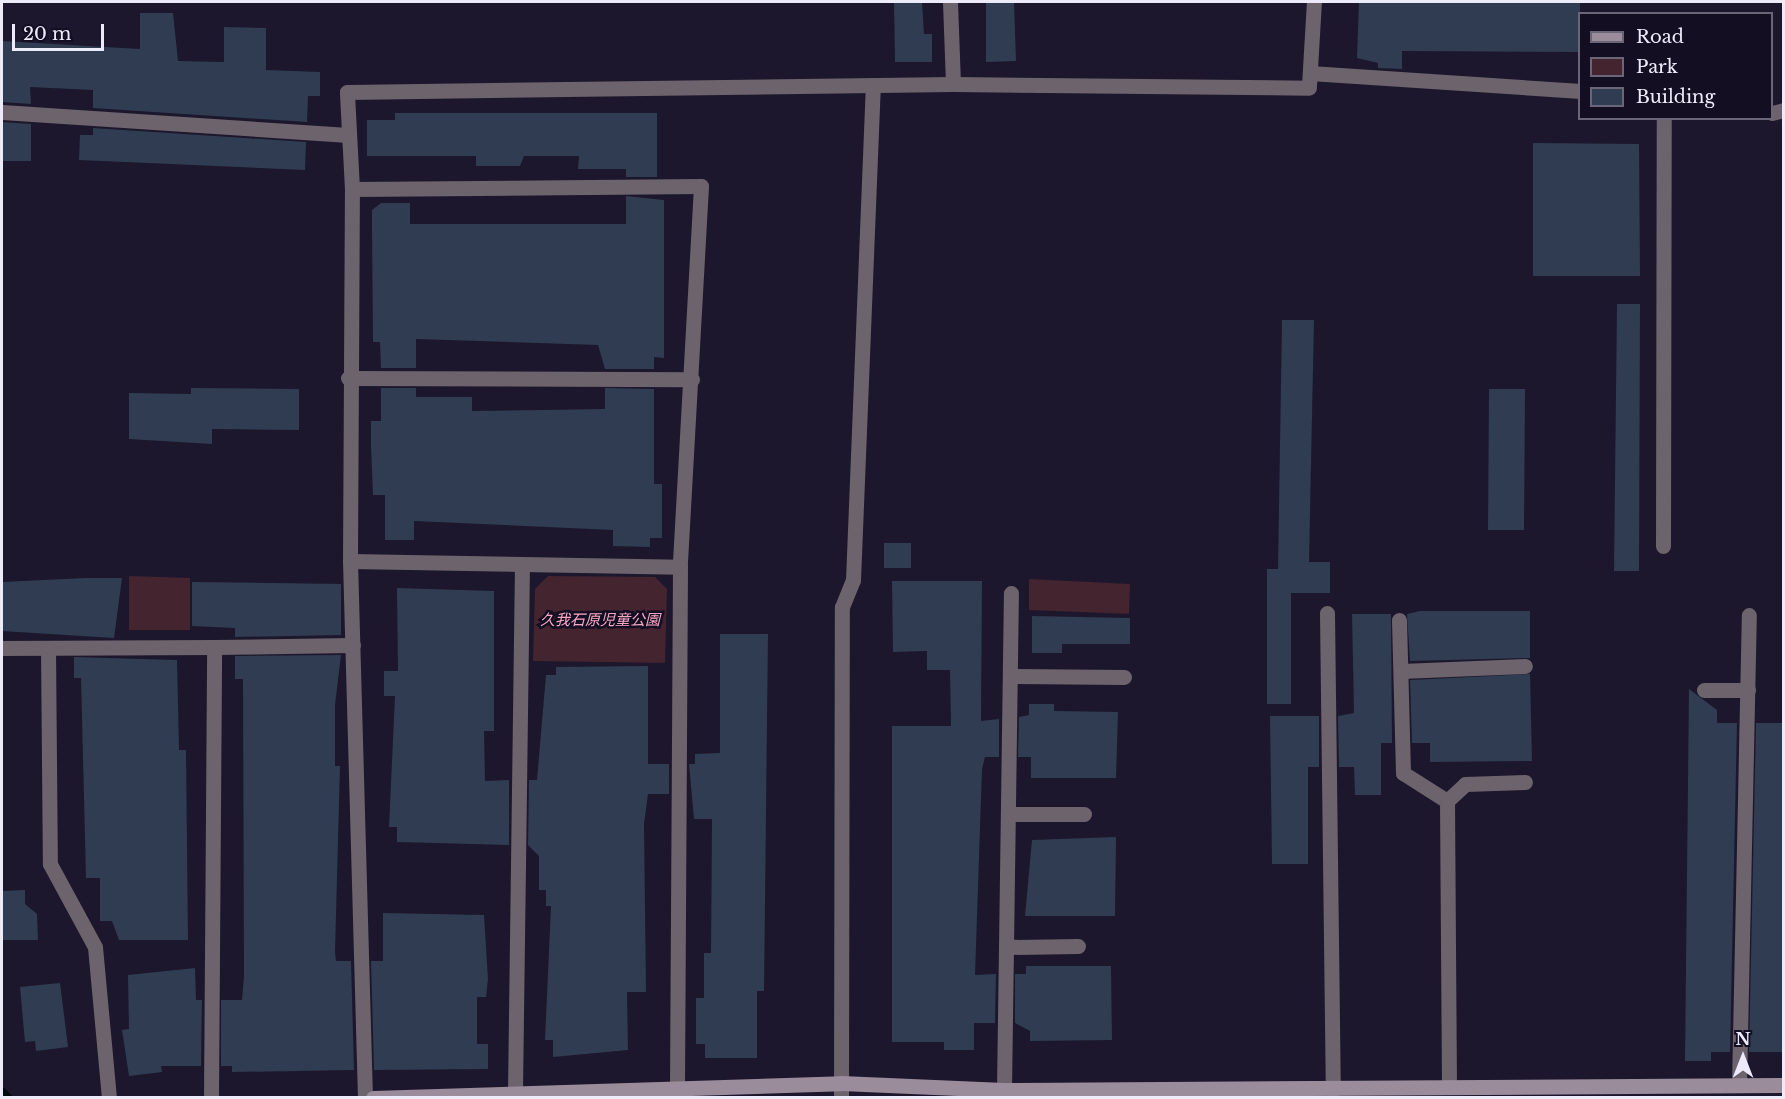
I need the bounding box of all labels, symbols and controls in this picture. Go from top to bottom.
scale bar [15,12,106,50]
legend [1578,12,1773,120]
text: 20 m [23,23,71,45]
text: Road [1636,26,1684,48]
text: Park [1636,56,1678,78]
text: Building [1636,86,1715,108]
park label: 久我石原児童公園 [540,611,660,629]
north arrow [1713,1027,1773,1087]
text: N [1735,1029,1751,1049]

